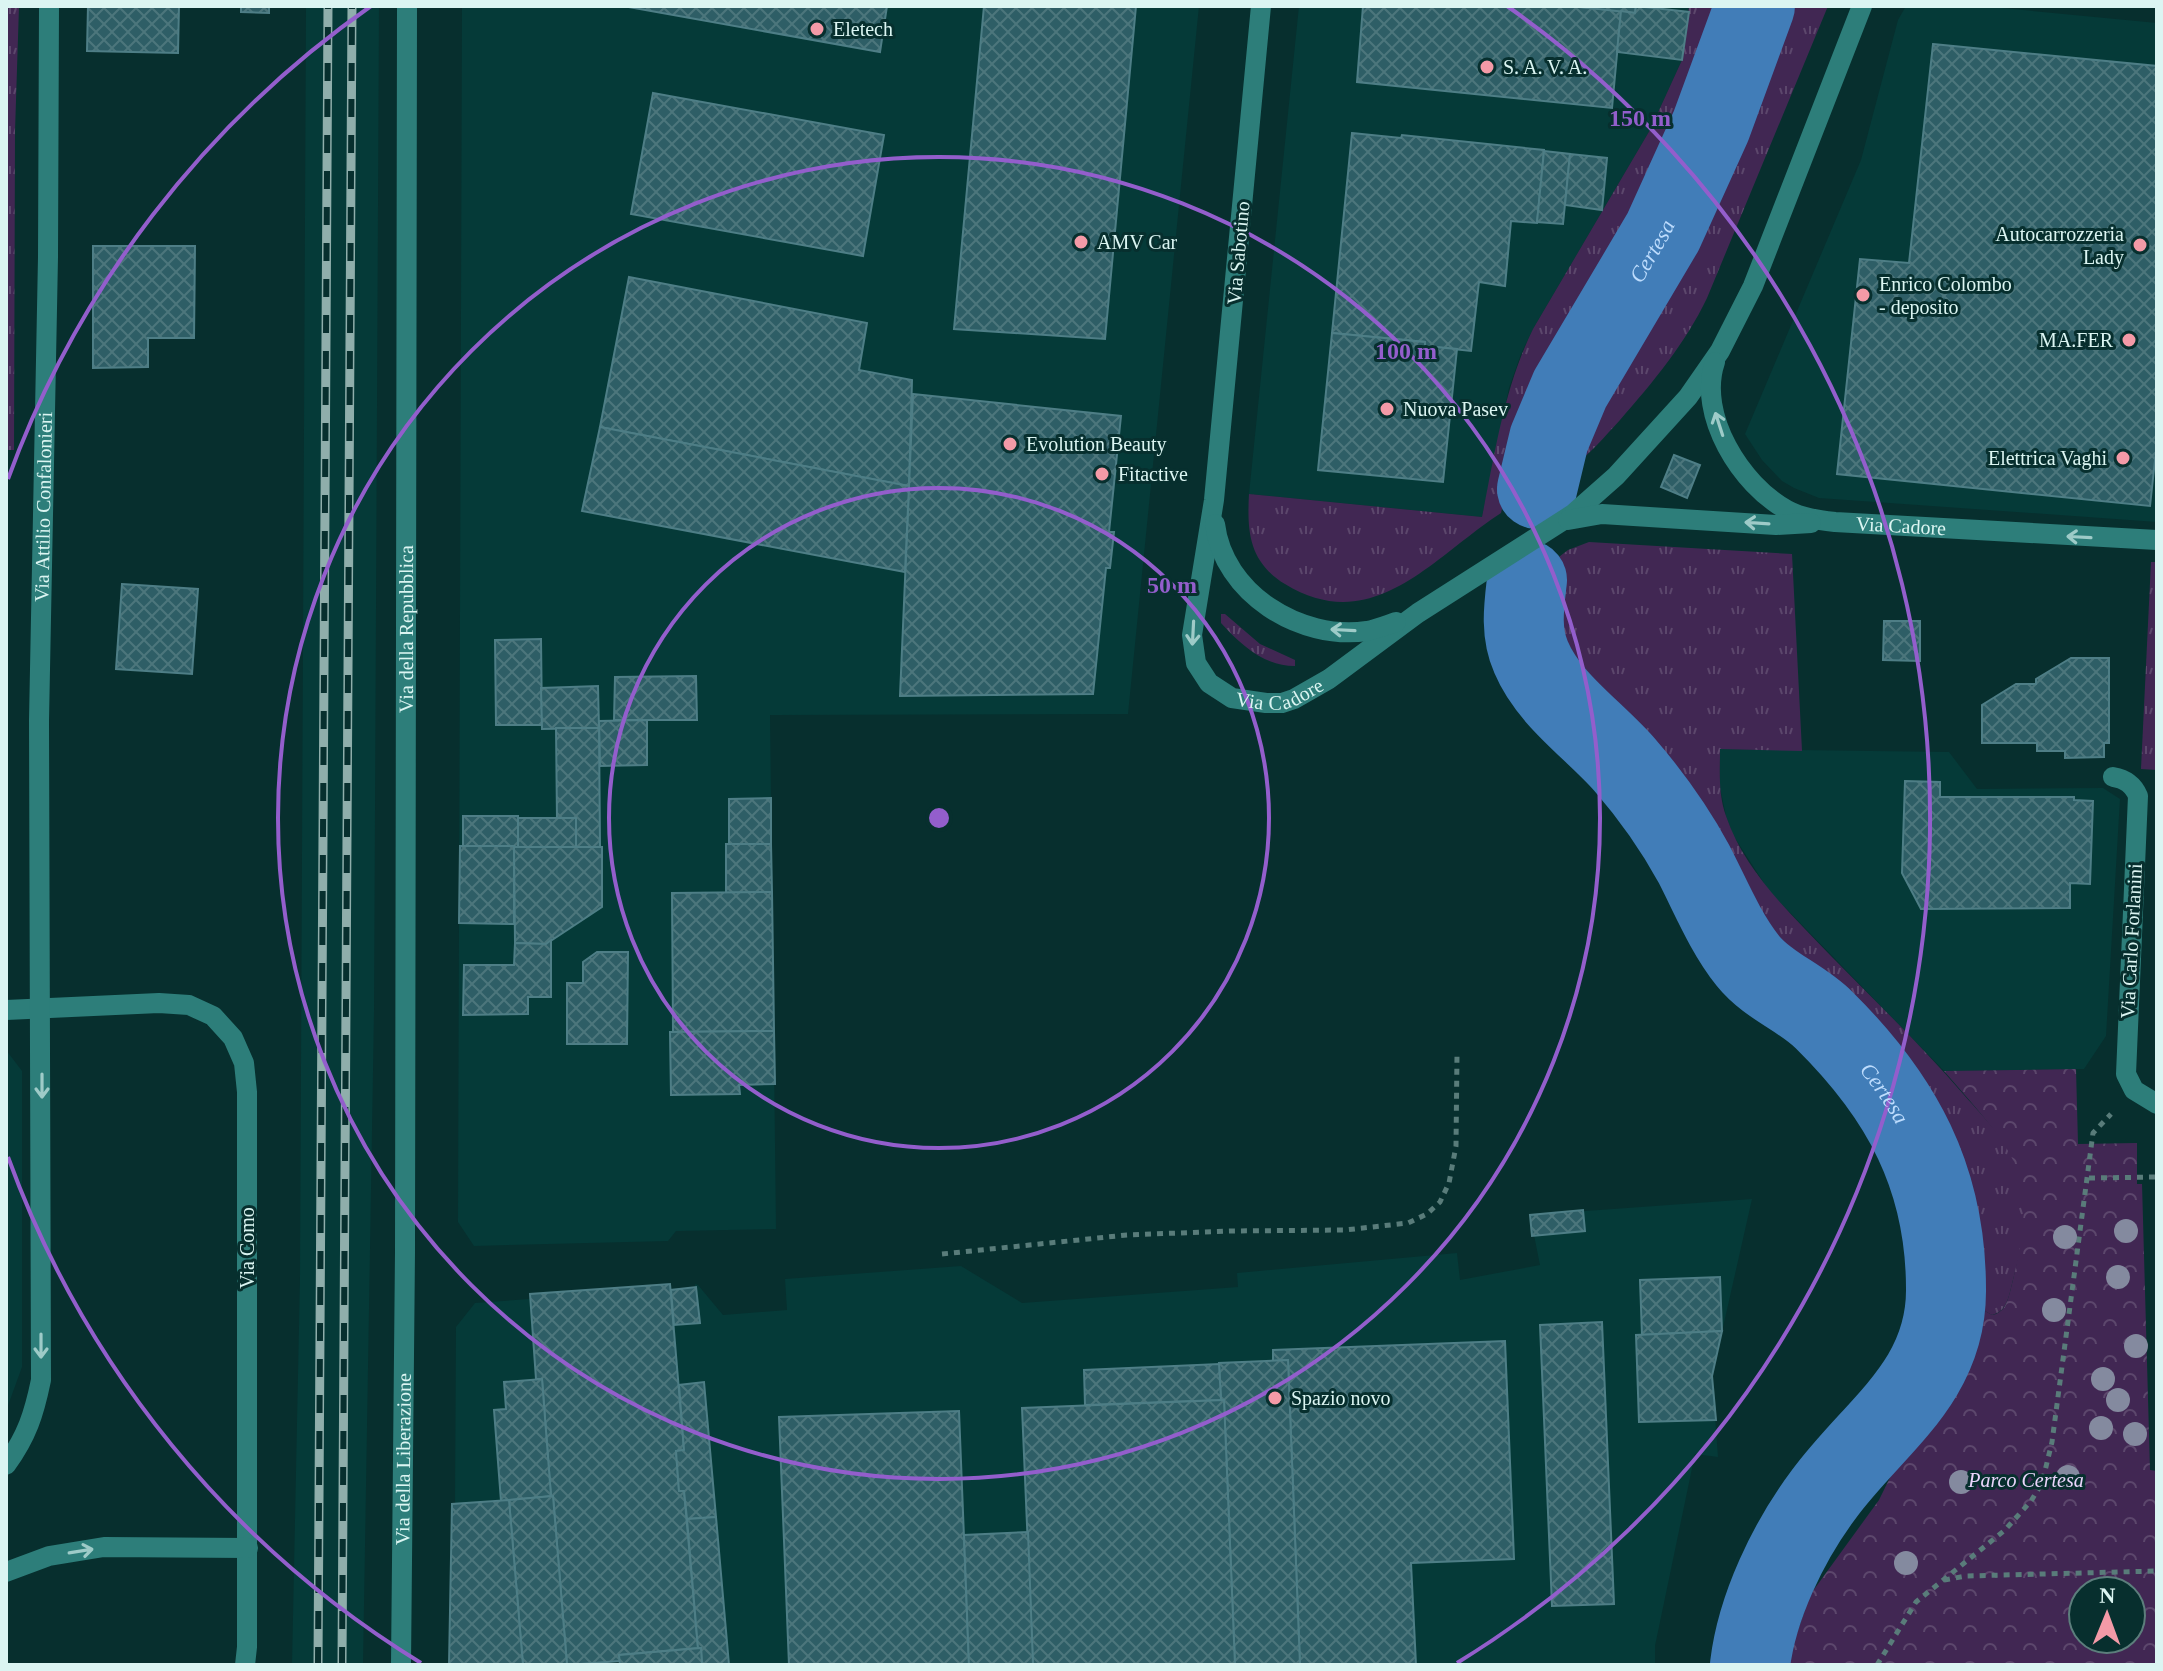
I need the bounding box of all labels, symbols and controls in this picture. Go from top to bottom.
place label: Eletech [833,18,893,40]
marker: Eletech [808,20,826,38]
place label: S. A. V. A. [1503,56,1587,78]
marker: S. A. V. A. [1478,58,1496,76]
text: 150 m [1609,105,1671,131]
street label: Via Sabotino [1223,200,1253,306]
water label: Certesa [1624,216,1679,287]
place label: Autocarrozzeria Lady [1995,223,2124,269]
place label: AMV Car [1097,231,1178,253]
marker: AMV Car [1072,233,1090,251]
marker: Autocarrozzeria Lady [2131,236,2149,254]
place label: Enrico Colombo - deposito [1879,273,2012,319]
marker: Enrico Colombo - deposito [1854,286,1872,304]
place label: MA.FER [2039,329,2114,351]
marker: MA.FER [2120,331,2138,349]
text: 100 m [1375,338,1437,364]
place label: Nuova Pasev [1403,398,1508,420]
marker: Nuova Pasev [1378,400,1396,418]
street label: Via Attilio Confalonieri [30,411,56,602]
one-way arrow [1711,412,1726,437]
place label: Evolution Beauty [1026,433,1167,456]
marker: Evolution Beauty [1001,435,1019,453]
place label: Elettrica Vaghi [1988,447,2107,470]
marker: Elettrica Vaghi [2114,449,2132,467]
place label: Fitactive [1118,463,1188,485]
marker: Fitactive [1093,465,1111,483]
street label: Via Cadore [1855,512,1947,539]
one-way arrow [1745,515,1771,530]
one-way arrow [2066,529,2093,544]
street label: Via della Repubblica [395,545,418,713]
text: 50 m [1147,572,1197,598]
one-way arrow [1186,619,1201,645]
one-way arrow [1330,623,1357,638]
street label: Via Cadore [1234,674,1327,714]
centre of rings [925,804,953,832]
street label: Via Carlo Forlanini [2116,862,2146,1019]
water label: Certesa [1855,1057,1915,1128]
one-way arrow [34,1072,50,1099]
street label: Via Como [236,1207,258,1289]
one-way arrow [33,1332,49,1359]
street label: Via della Liberazione [391,1373,415,1545]
place label: Spazio novo [1291,1387,1390,1410]
marker: Spazio novo [1266,1389,1284,1407]
park label: Parco Certesa [1967,1469,2084,1491]
one-way arrow [68,1543,93,1558]
north arrow [2067,1575,2147,1655]
text: N [2099,1583,2116,1608]

